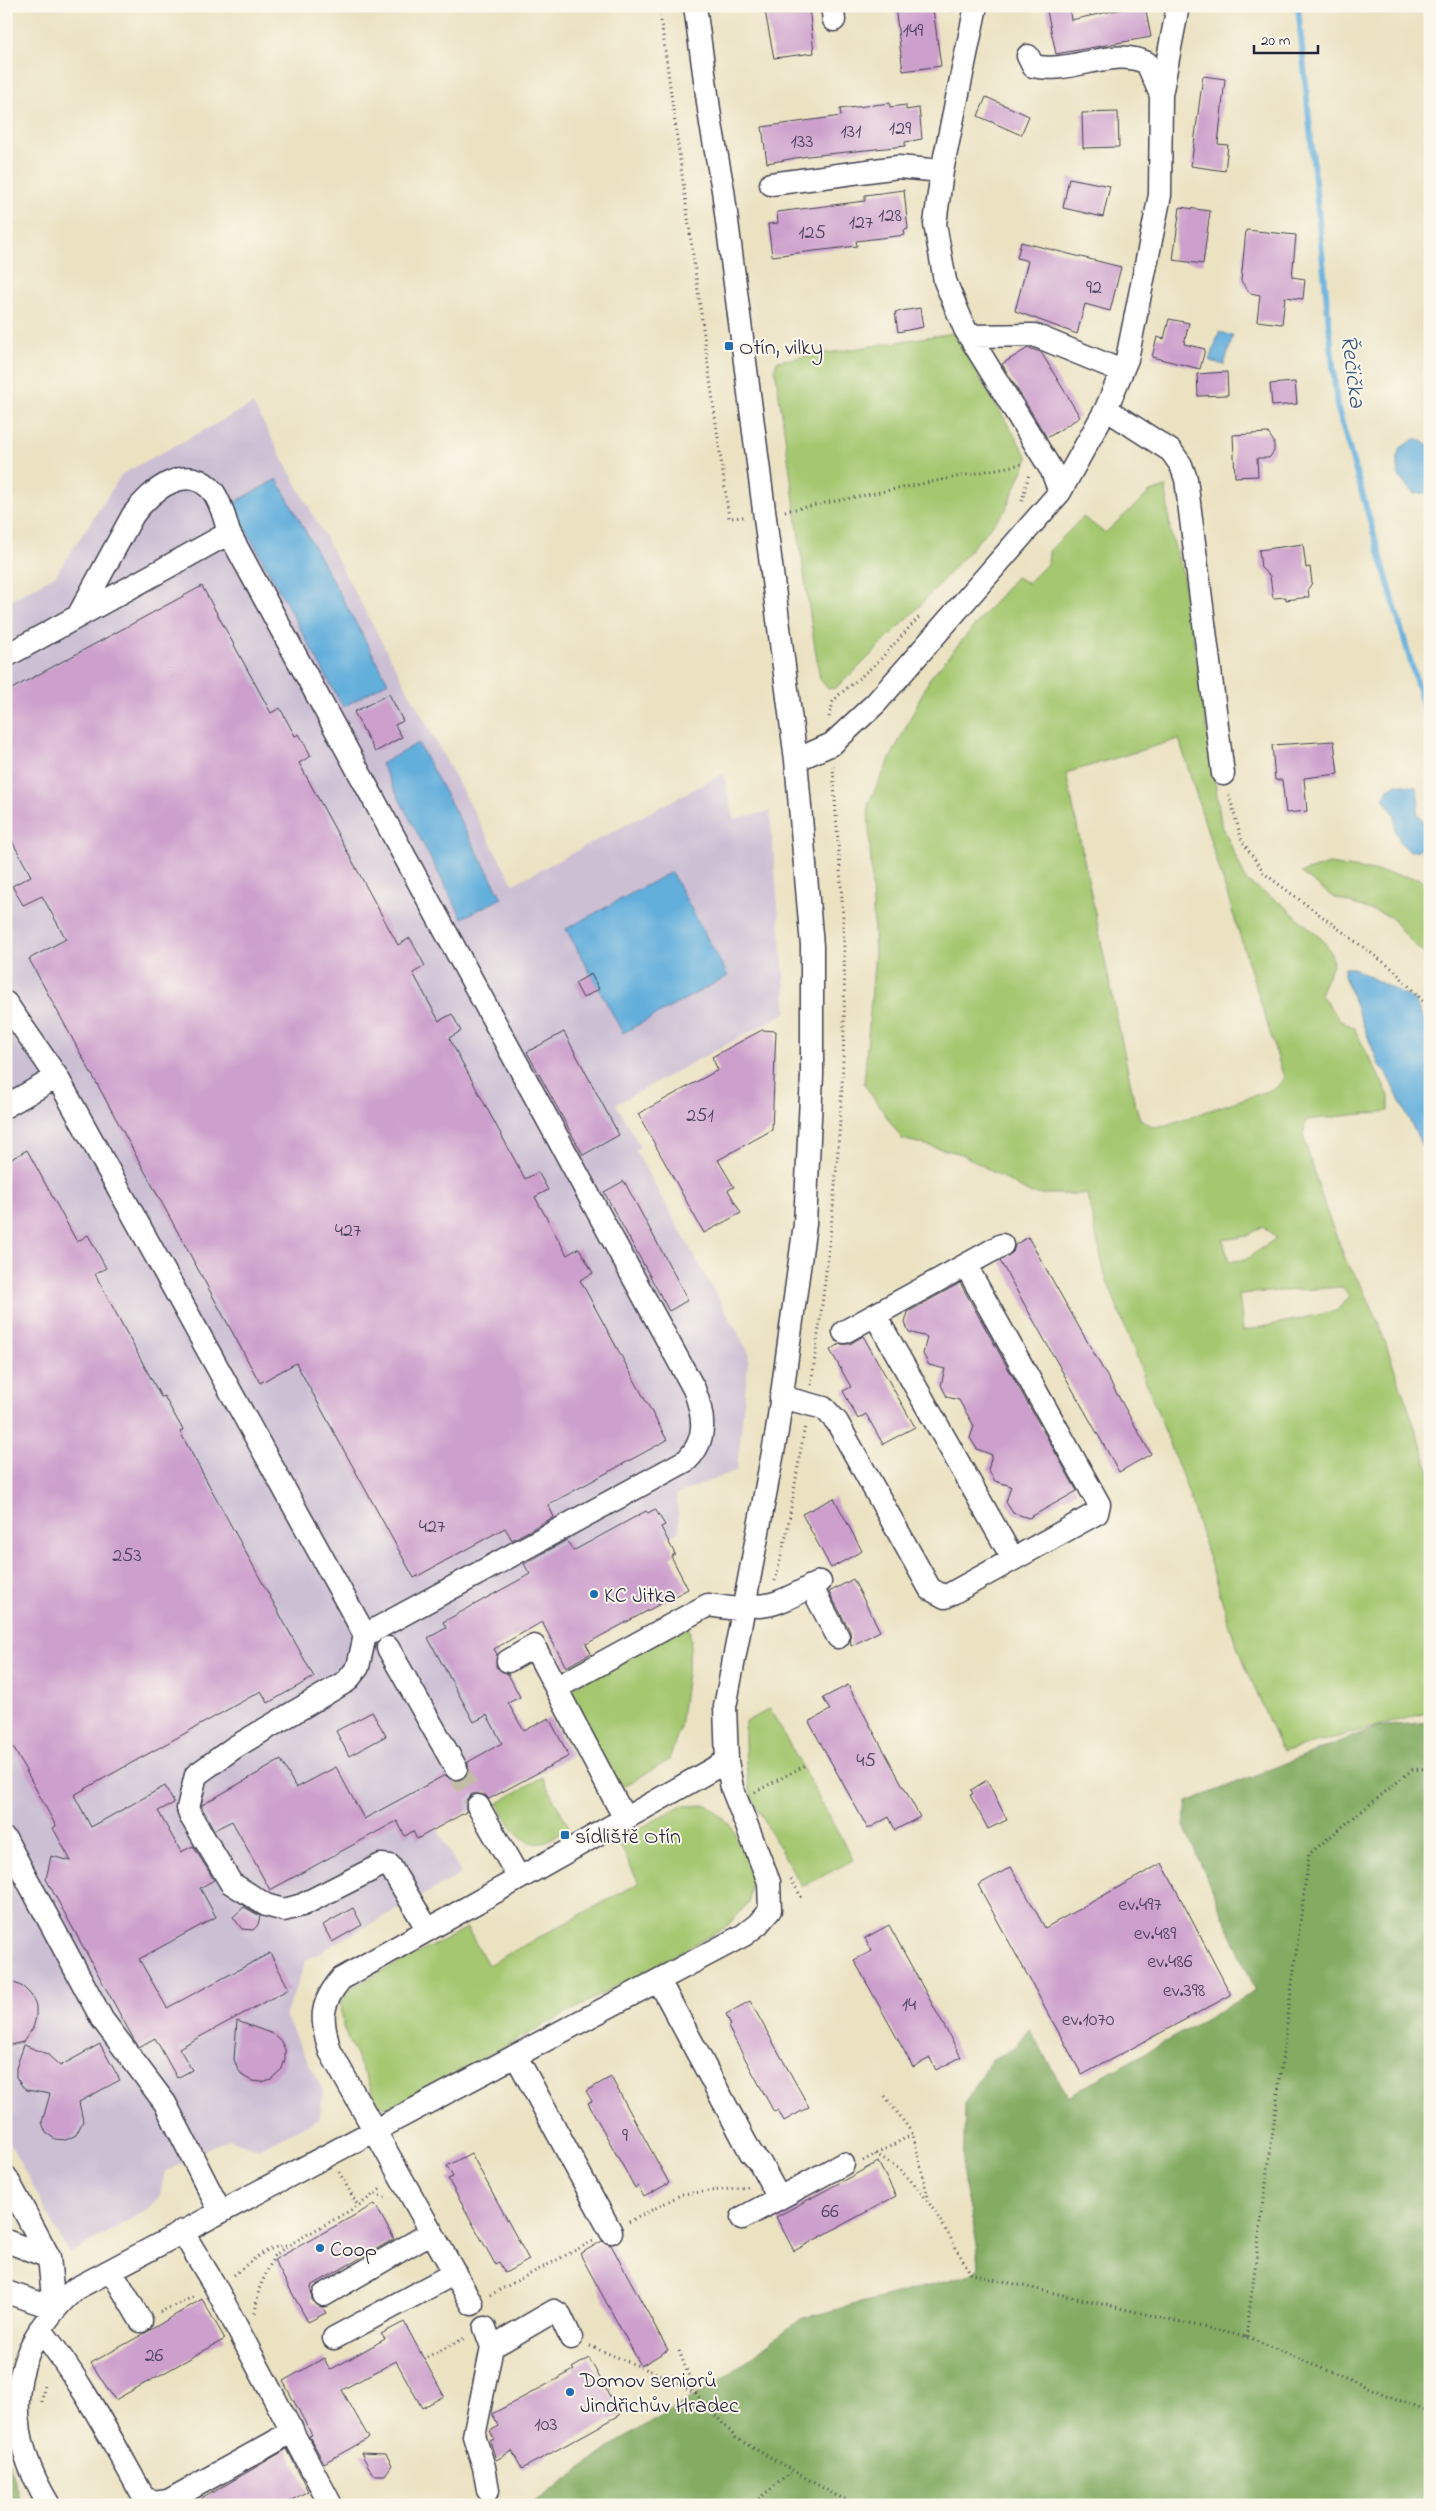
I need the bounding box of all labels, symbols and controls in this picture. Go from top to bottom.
house number: 149 [903,17,923,46]
scale bar [1254,22,1317,54]
text: 20 m [1261,30,1291,52]
house number: 129 [889,115,911,144]
house number: 131 [841,118,861,147]
house number: 133 [791,128,813,157]
house number: 128 [878,202,902,231]
house number: 127 [849,209,873,238]
house number: 125 [798,219,826,248]
house number: 92 [1086,274,1102,303]
place label: Otín, vilky [739,333,823,366]
water label: Řečička [1330,333,1373,411]
marker: Otín, vilky [723,340,735,352]
house number: 251 [686,1102,714,1131]
house number: 427 [335,1217,361,1246]
house number: 427 [419,1513,445,1542]
house number: 253 [112,1542,142,1571]
place label: KC Jitka [604,1581,676,1613]
marker: KC Jitka [588,1588,600,1600]
house number: 45 [856,1747,876,1776]
place label: sídliště Otín [575,1822,681,1854]
marker: sídliště Otín [559,1829,571,1841]
house number: ev.497 [1118,1891,1162,1920]
house number: ev.489 [1134,1920,1176,1949]
house number: ev.486 [1147,1948,1193,1977]
house number: ev.398 [1163,1977,1205,2006]
house number: 14 [902,1991,916,2020]
house number: ev.1070 [1062,2006,1115,2035]
house number: 9 [622,2122,628,2151]
house number: 66 [821,2198,839,2227]
place label: Coop [330,2235,377,2267]
marker: Coop [314,2242,326,2254]
house number: 26 [145,2342,164,2371]
place label: Domov seniorů Jindřichův Hradec [579,2366,739,2423]
marker: Domov seniorů Jindřichův Hradec [564,2386,576,2398]
house number: 103 [534,2411,558,2440]

